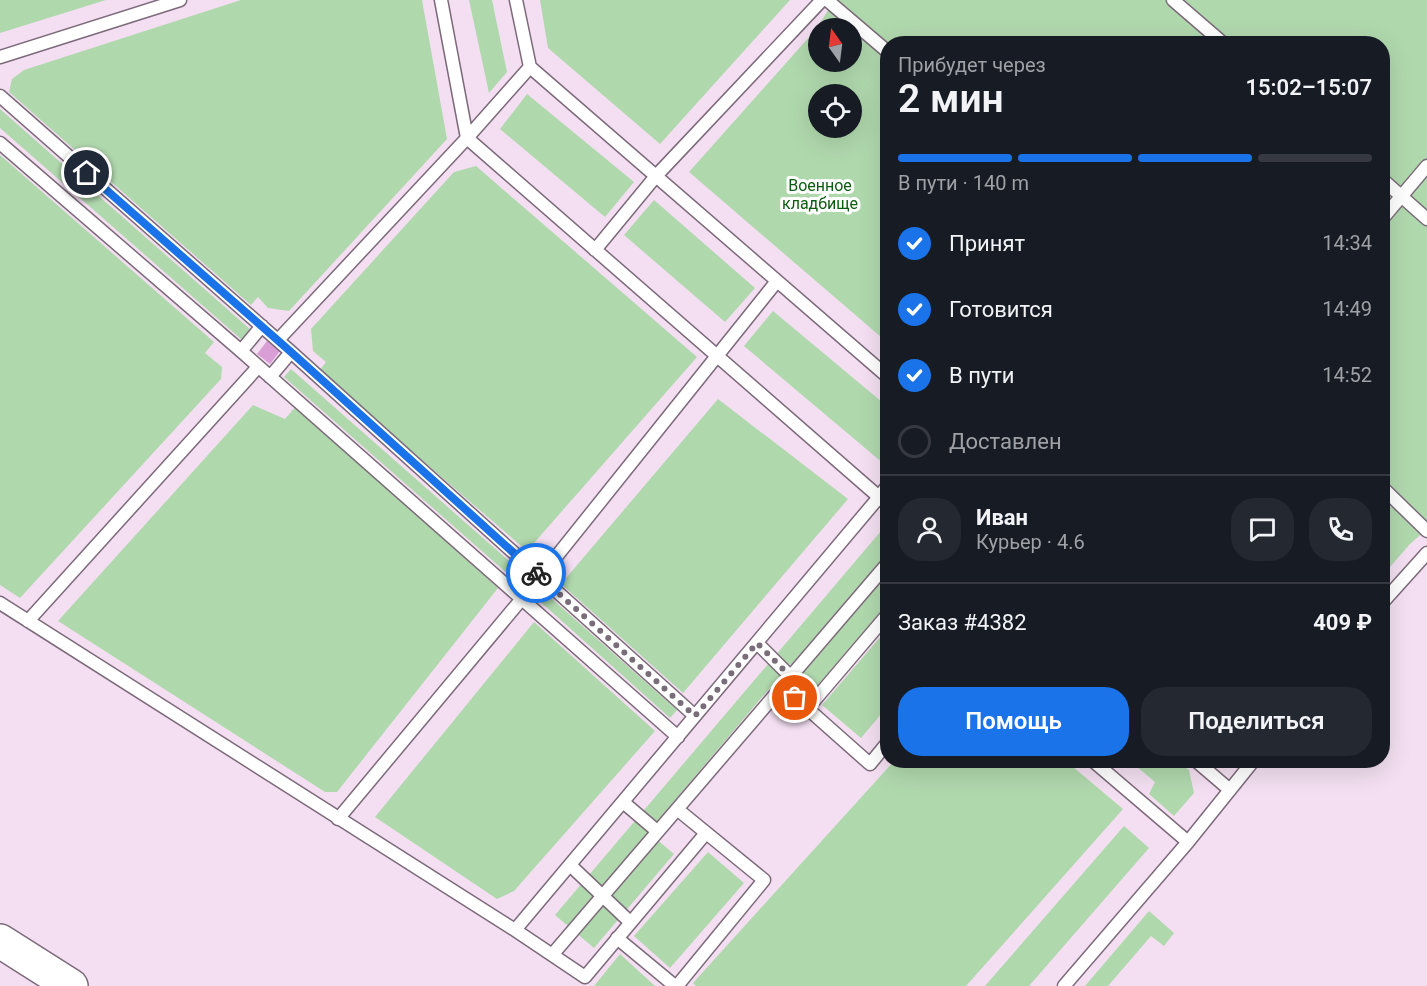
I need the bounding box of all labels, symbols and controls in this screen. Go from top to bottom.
north arrow [808,18,862,72]
map controls [808,18,862,138]
text: Прибудет через [898,53,1046,77]
text: 15:02–15:07 [1245,75,1372,100]
text: 2 мин [898,76,1004,122]
button: locate [808,84,862,138]
pin [61,147,112,198]
icon: home [70,156,103,189]
text: В пути · 140 m [898,171,1029,195]
park label: Военное кладбище [782,176,858,213]
icon: check [898,227,931,260]
text: Принят [949,231,1025,256]
text: 14:34 [1322,231,1372,255]
icon: check [898,293,931,326]
text: Готовится [949,297,1053,322]
text: 14:49 [1322,297,1372,321]
icon: check [898,359,931,392]
text: В пути [949,363,1015,388]
text: 14:52 [1322,363,1372,387]
text: Доставлен [949,429,1062,454]
button: person [898,498,961,561]
button: chat [1231,498,1294,561]
button: phone [1309,498,1372,561]
text: Иван [976,505,1028,530]
text: Курьер · 4.6 [976,530,1085,554]
courier [506,543,566,603]
icon: bike [520,557,553,590]
text: Заказ #4382 [898,610,1027,635]
text: 409 ₽ [1313,610,1372,635]
pin [769,672,820,723]
icon: bag [778,681,811,714]
button: Помощь [898,687,1129,756]
button: Поделиться [1141,687,1372,756]

